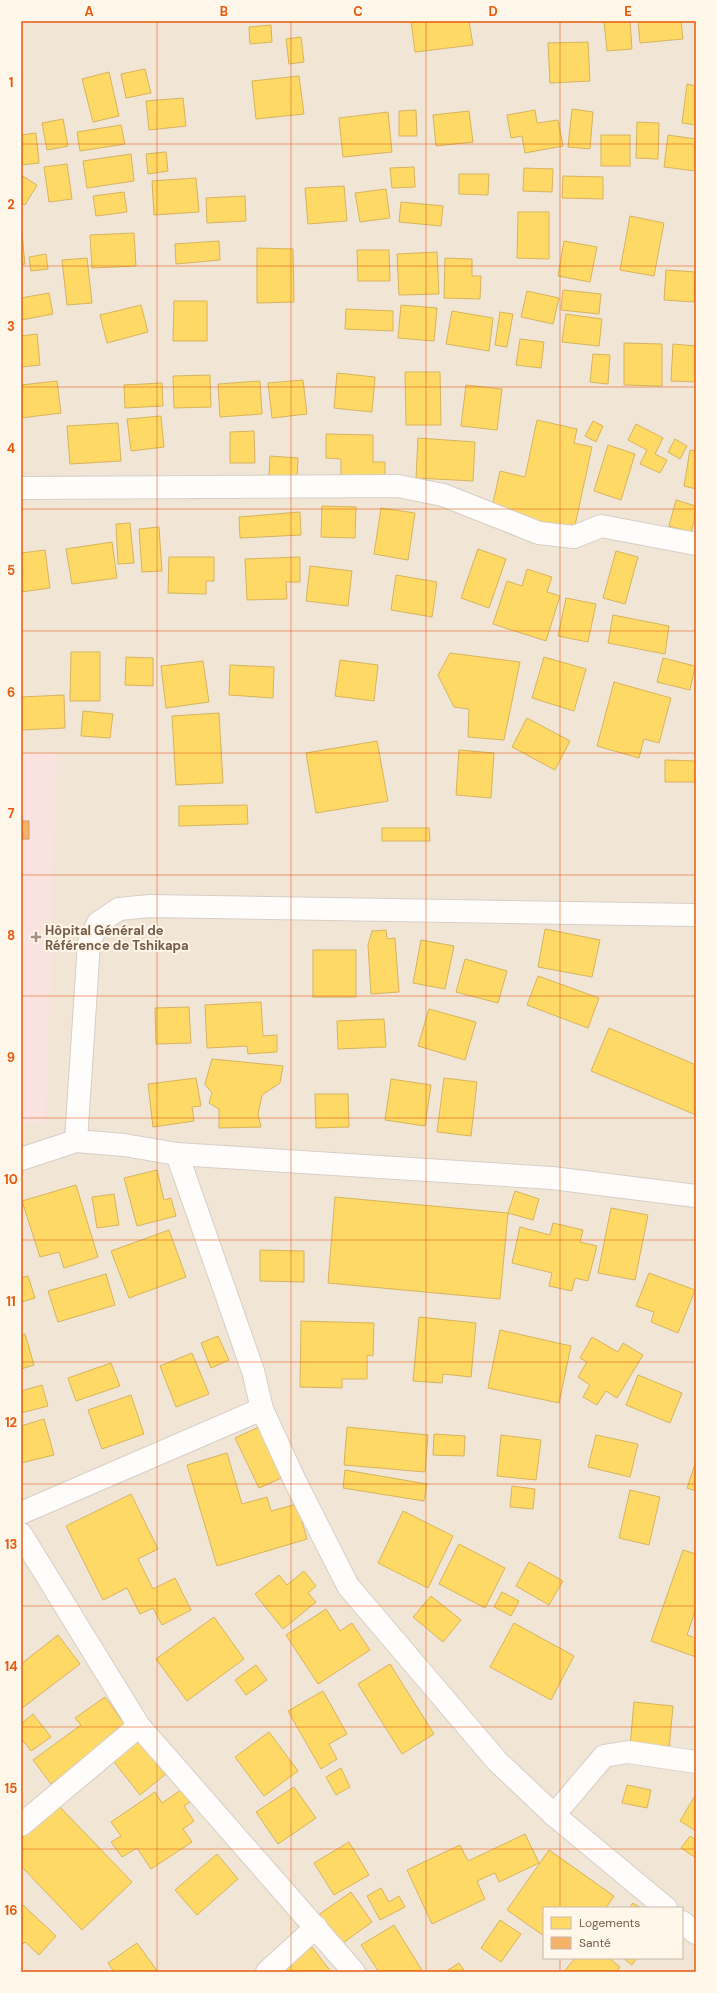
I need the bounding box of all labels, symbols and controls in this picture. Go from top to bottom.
text: A [84,3,94,20]
text: B [220,3,228,20]
text: C [353,3,363,20]
text: D [488,3,498,20]
text: E [624,3,632,20]
text: 1 [9,74,13,91]
text: 2 [7,196,15,213]
text: 3 [7,318,15,335]
text: 4 [7,440,15,457]
text: 5 [7,562,15,579]
text: 6 [7,684,15,701]
text: 7 [8,805,15,822]
place label: Hôpital Général de Référence de Tshikapa [45,922,189,954]
text: 8 [7,927,15,944]
marker: Hôpital Général de Référence de Tshikapa [30,931,42,943]
text: 9 [7,1049,15,1066]
text: 10 [4,1171,18,1188]
text: 11 [6,1293,16,1310]
text: 12 [5,1414,17,1431]
text: 13 [5,1536,17,1553]
text: 14 [4,1658,18,1675]
text: 15 [5,1780,17,1797]
text: 16 [5,1902,17,1919]
legend [543,1907,683,1959]
text: Logements [579,1915,640,1931]
text: Santé [579,1935,611,1951]

